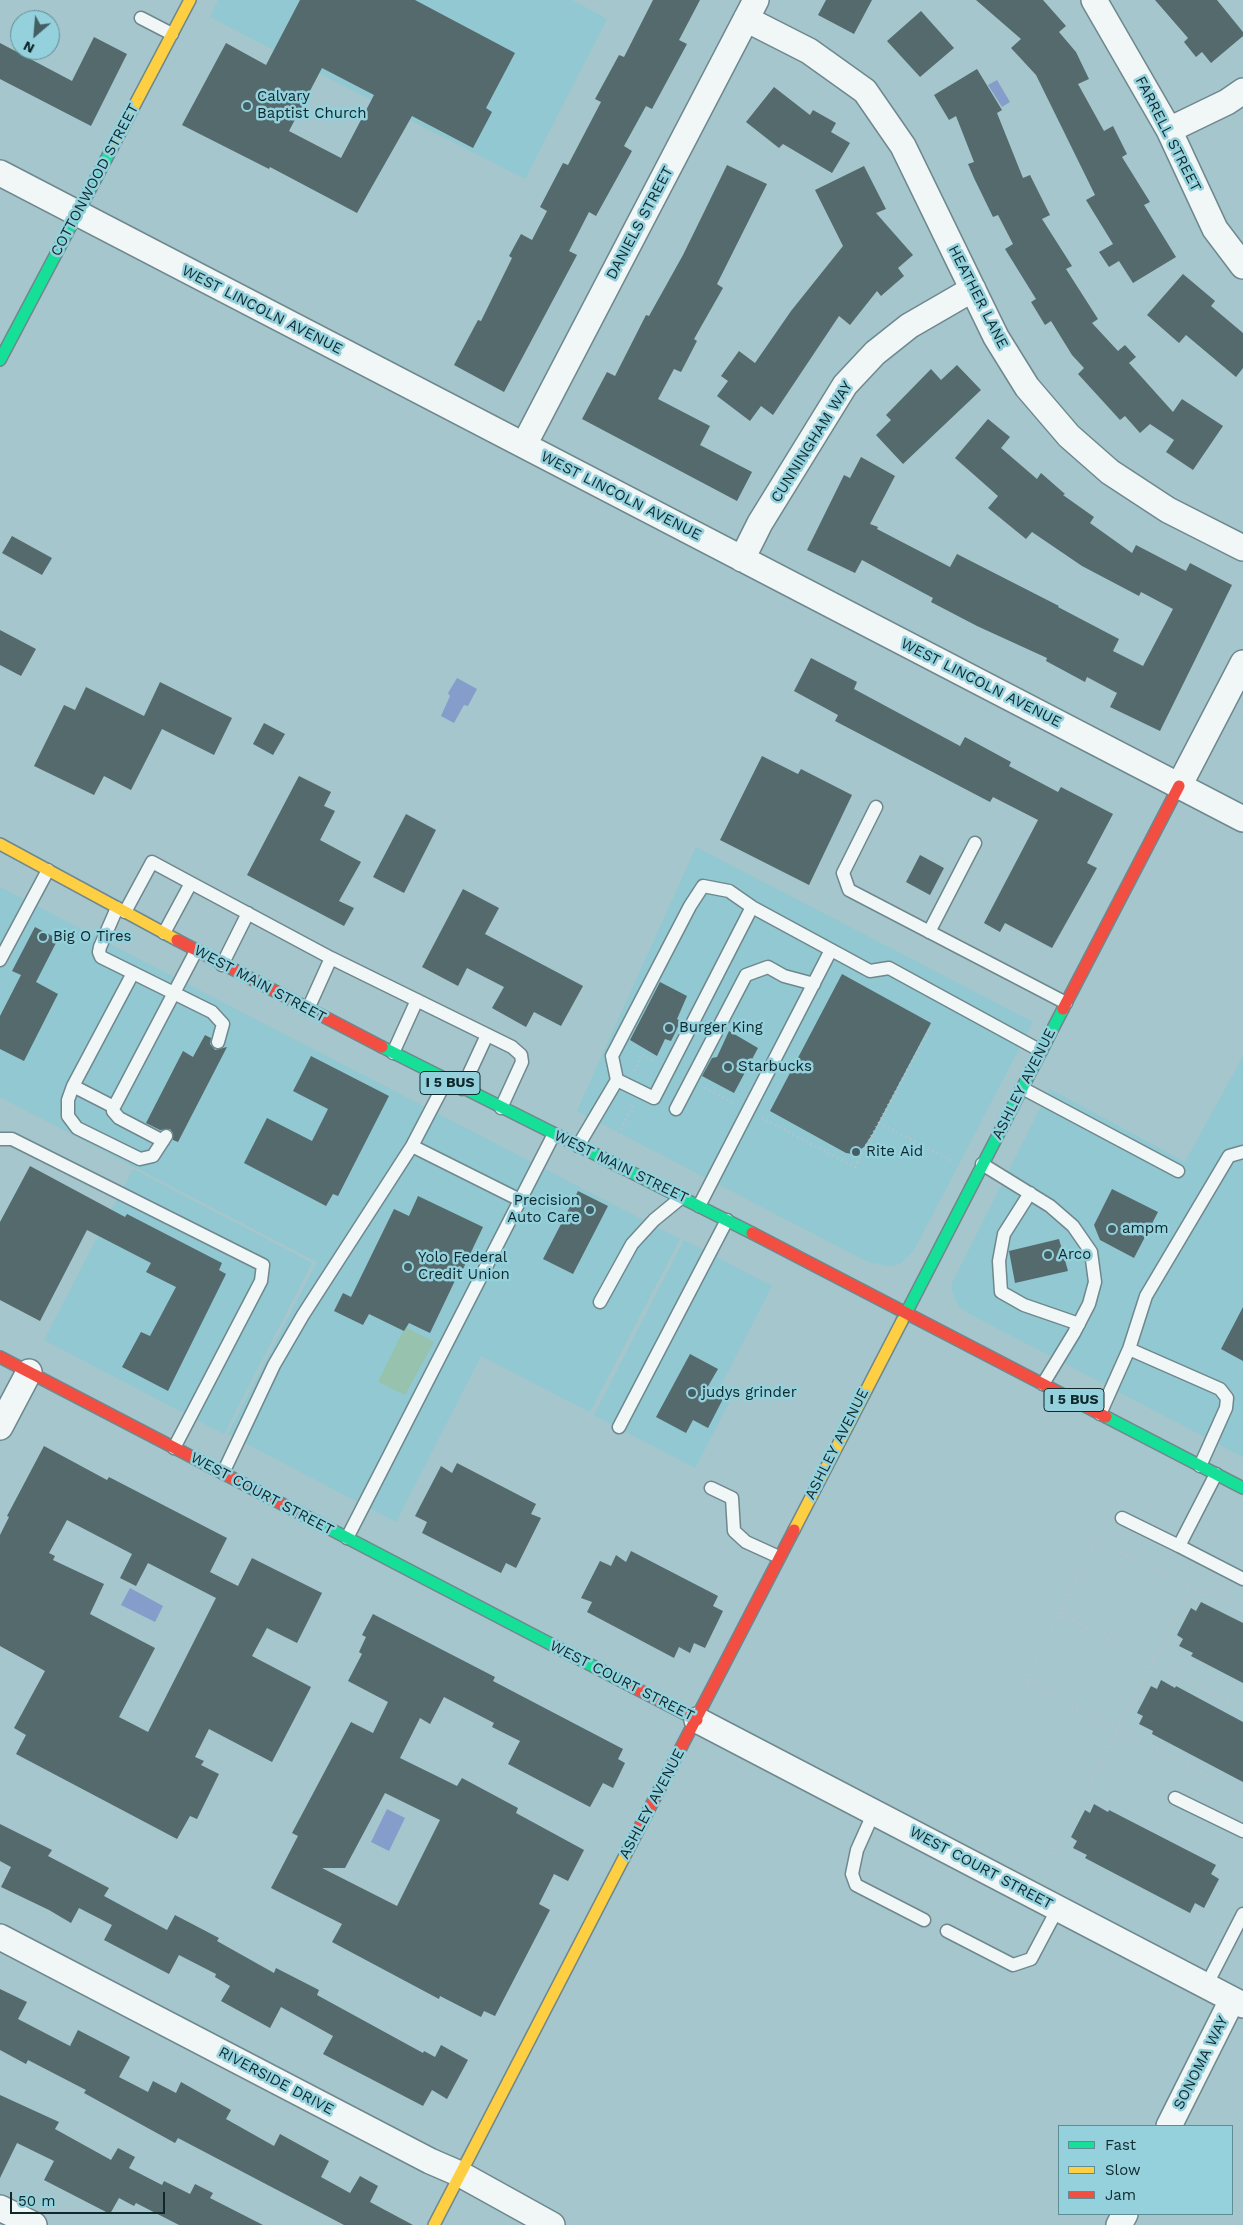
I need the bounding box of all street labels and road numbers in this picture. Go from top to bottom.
street label: FARRELL STREET [1131,73,1205,195]
street label: COTTONWOOD STREET [47,101,143,259]
street label: DANIELS STREET [603,163,677,283]
street label: HEATHER LANE [944,242,1012,352]
street label: WEST LINCOLN AVENUE [179,262,345,358]
street label: CUNNINGHAM WAY [767,378,857,506]
street label: WEST LINCOLN AVENUE [538,448,704,544]
street label: WEST LINCOLN AVENUE [898,635,1064,731]
street label: WEST MAIN STREET [191,942,329,1026]
street label: ASHLEY AVENUE [988,1026,1060,1142]
road number: I 5 BUS [420,1072,480,1094]
street label: WEST MAIN STREET [551,1127,691,1207]
street label: ASHLEY AVENUE [801,1386,873,1502]
road number: I 5 BUS [1044,1388,1104,1412]
street label: WEST COURT STREET [187,1449,337,1539]
street label: WEST COURT STREET [547,1637,697,1725]
street label: ASHLEY AVENUE [615,1746,689,1862]
street label: WEST COURT STREET [906,1823,1056,1913]
street label: SONOMA WAY [1170,2013,1232,2113]
street label: RIVERSIDE DRIVE [215,2043,337,2119]

